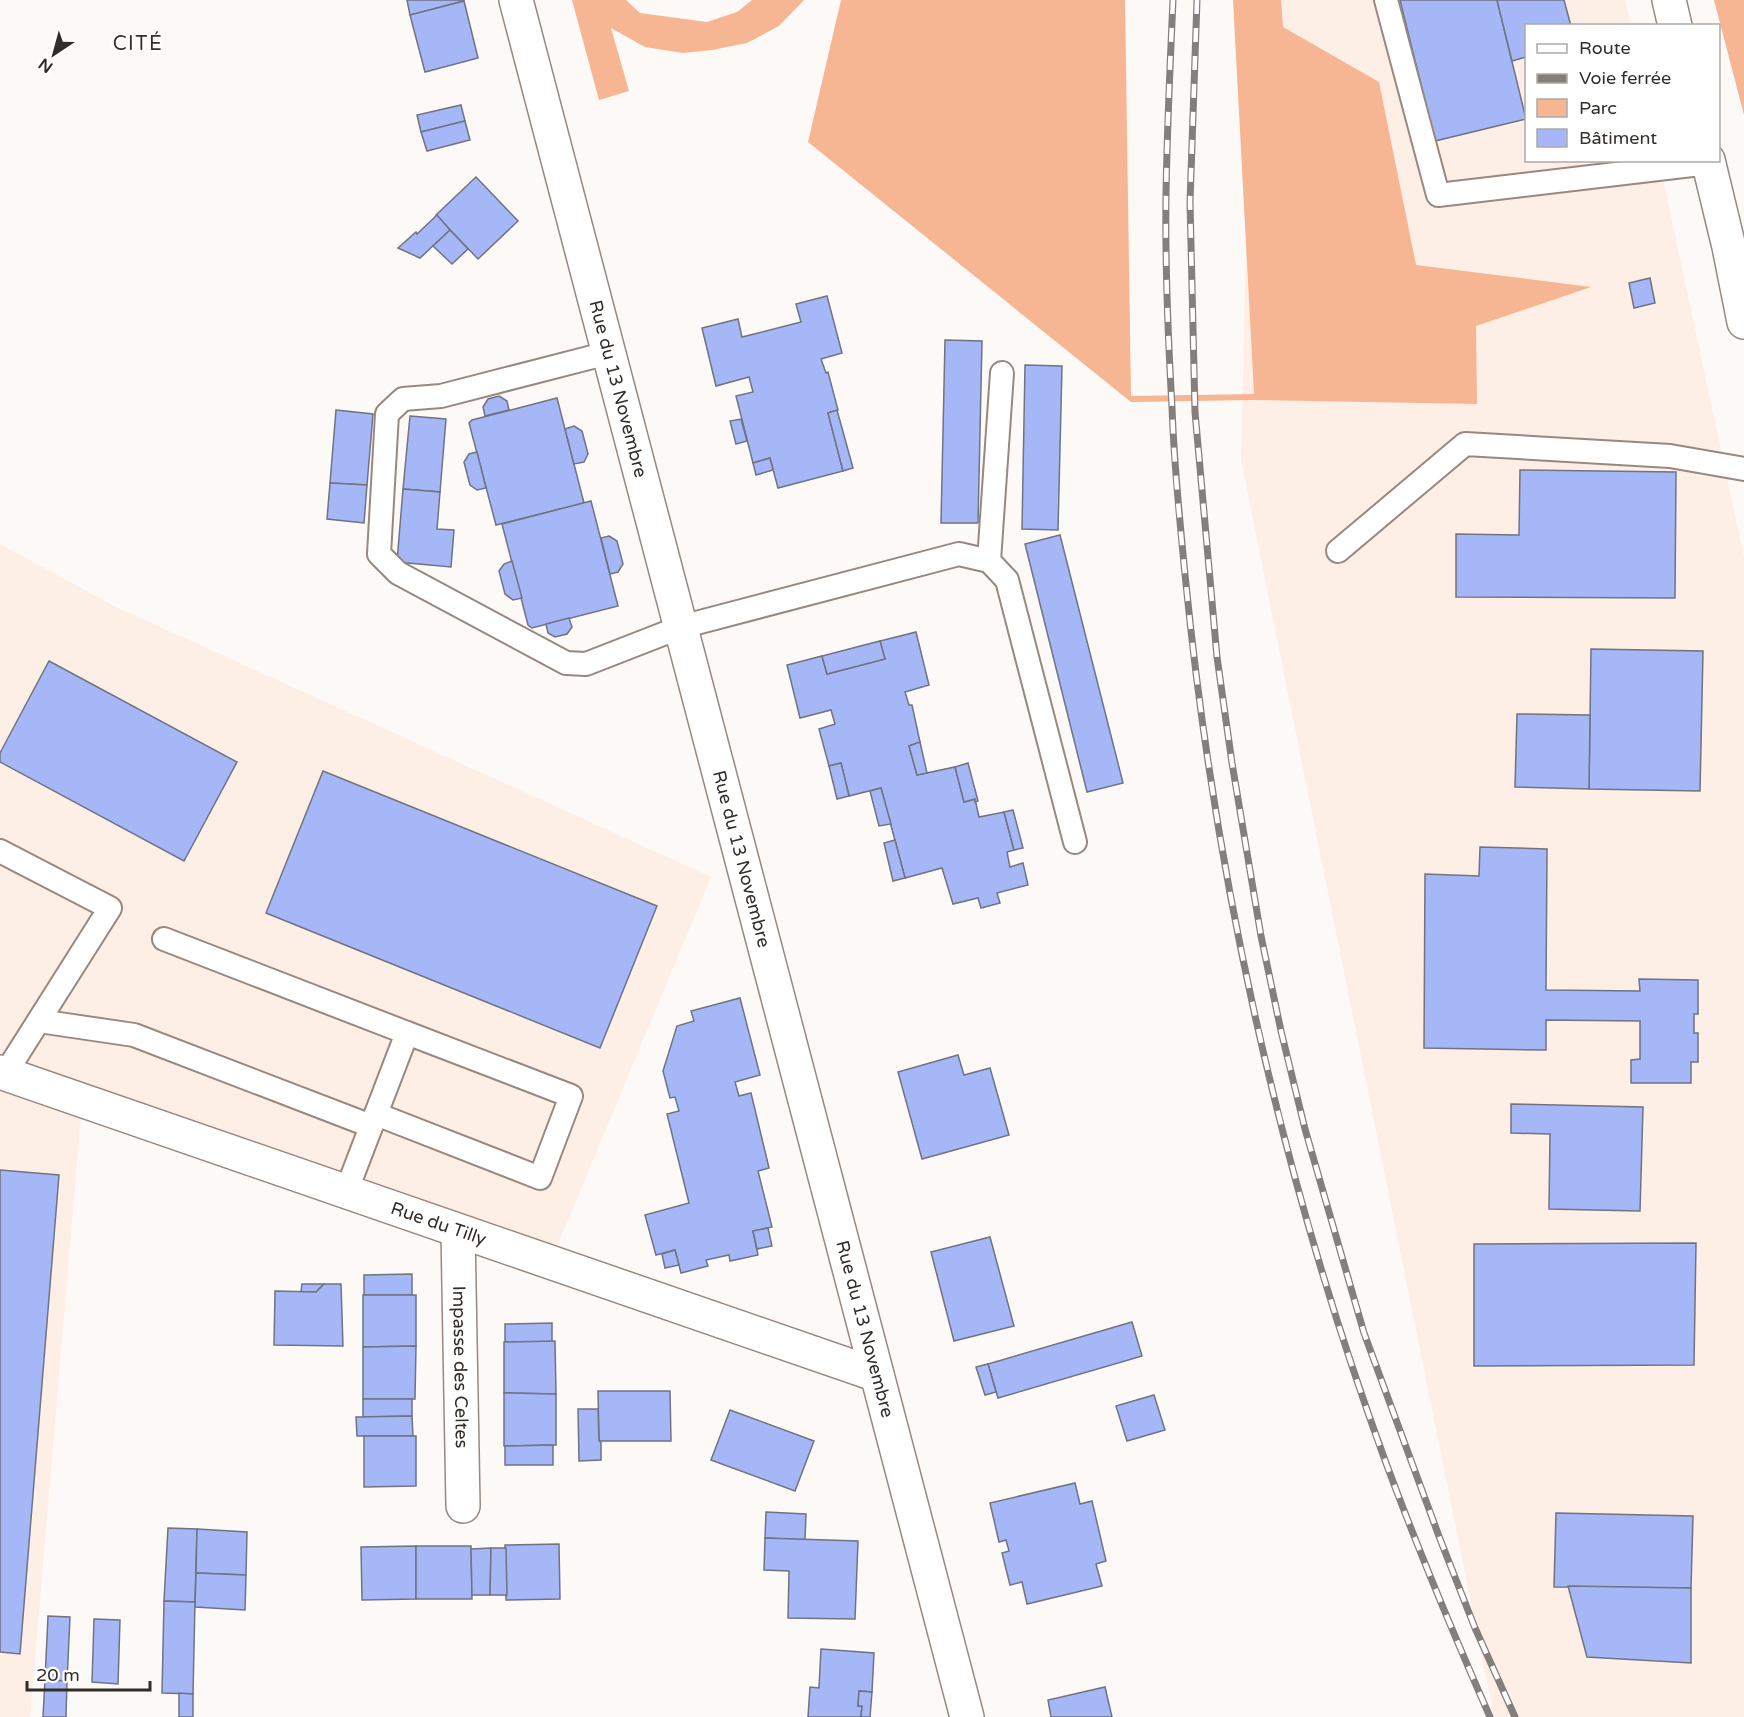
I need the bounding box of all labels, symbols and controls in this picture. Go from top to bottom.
north arrow [24,24,84,84]
legend [1525,24,1720,162]
district label: CITÉ [113,31,163,56]
text: Route [1579,37,1631,59]
text: N [35,53,57,77]
text: Voie ferrée [1579,67,1671,89]
text: Parc [1579,97,1617,119]
text: Bâtiment [1579,127,1657,149]
street label: Rue du 13 Novembre [584,298,652,480]
street label: Rue du 13 Novembre [708,768,775,950]
street label: Rue du Tilly [388,1197,490,1250]
street label: Rue du 13 Novembre [831,1238,899,1420]
street label: Impasse des Celtes [448,1286,473,1448]
scale bar [27,1654,150,1692]
text: 20 m [36,1664,80,1686]

